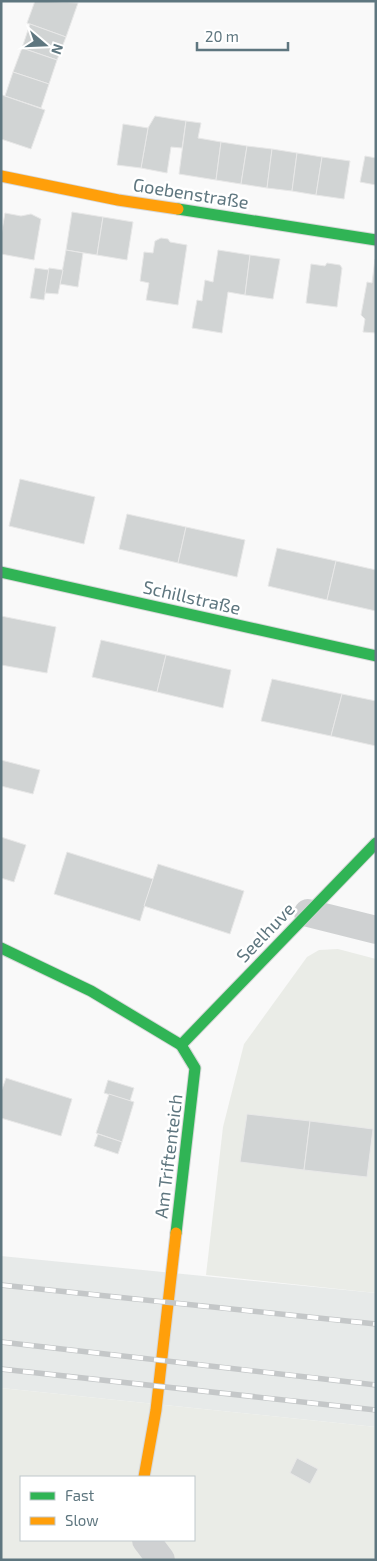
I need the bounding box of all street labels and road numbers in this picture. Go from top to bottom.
street label: Goebenstraße [132,173,250,213]
street label: Schillstraße [141,575,243,619]
street label: Seelhuve [231,898,299,966]
street label: Am Triftenteich [149,1093,187,1219]

